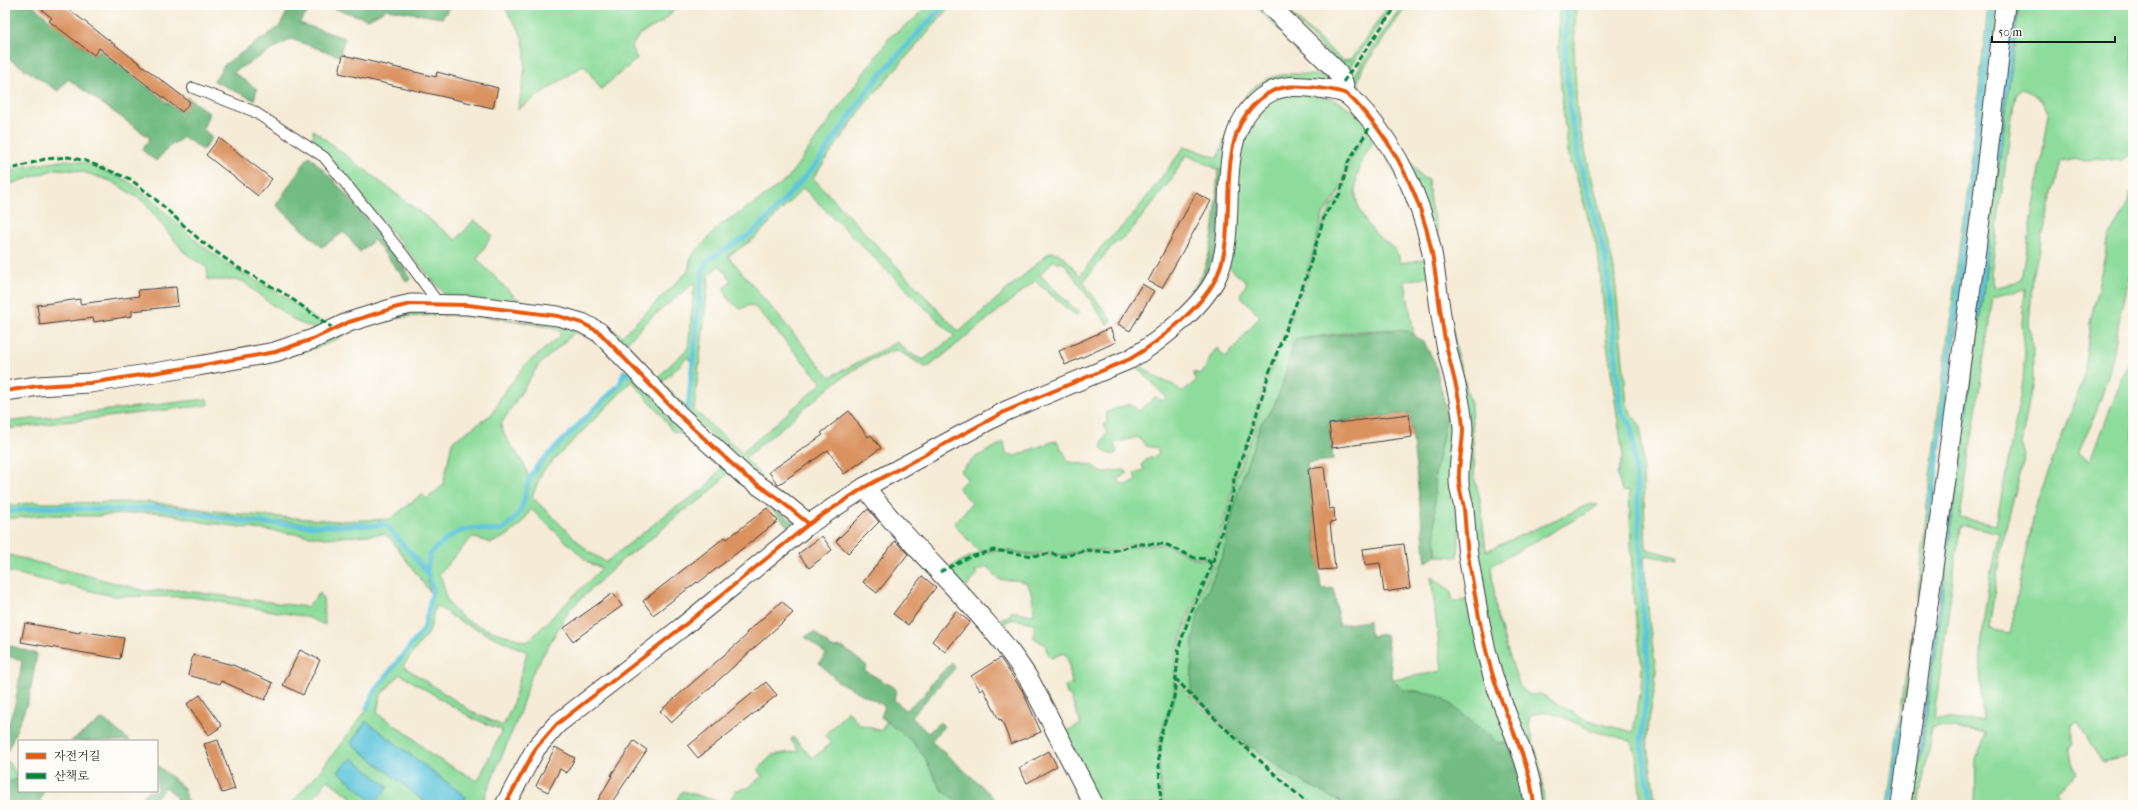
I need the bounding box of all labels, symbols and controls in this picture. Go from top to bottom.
scale bar [1992,18,2115,44]
text: 50 m [1998,25,2022,39]
legend [18,740,158,792]
text: 자전거길 [54,749,100,763]
text: 산책로 [54,769,89,783]

